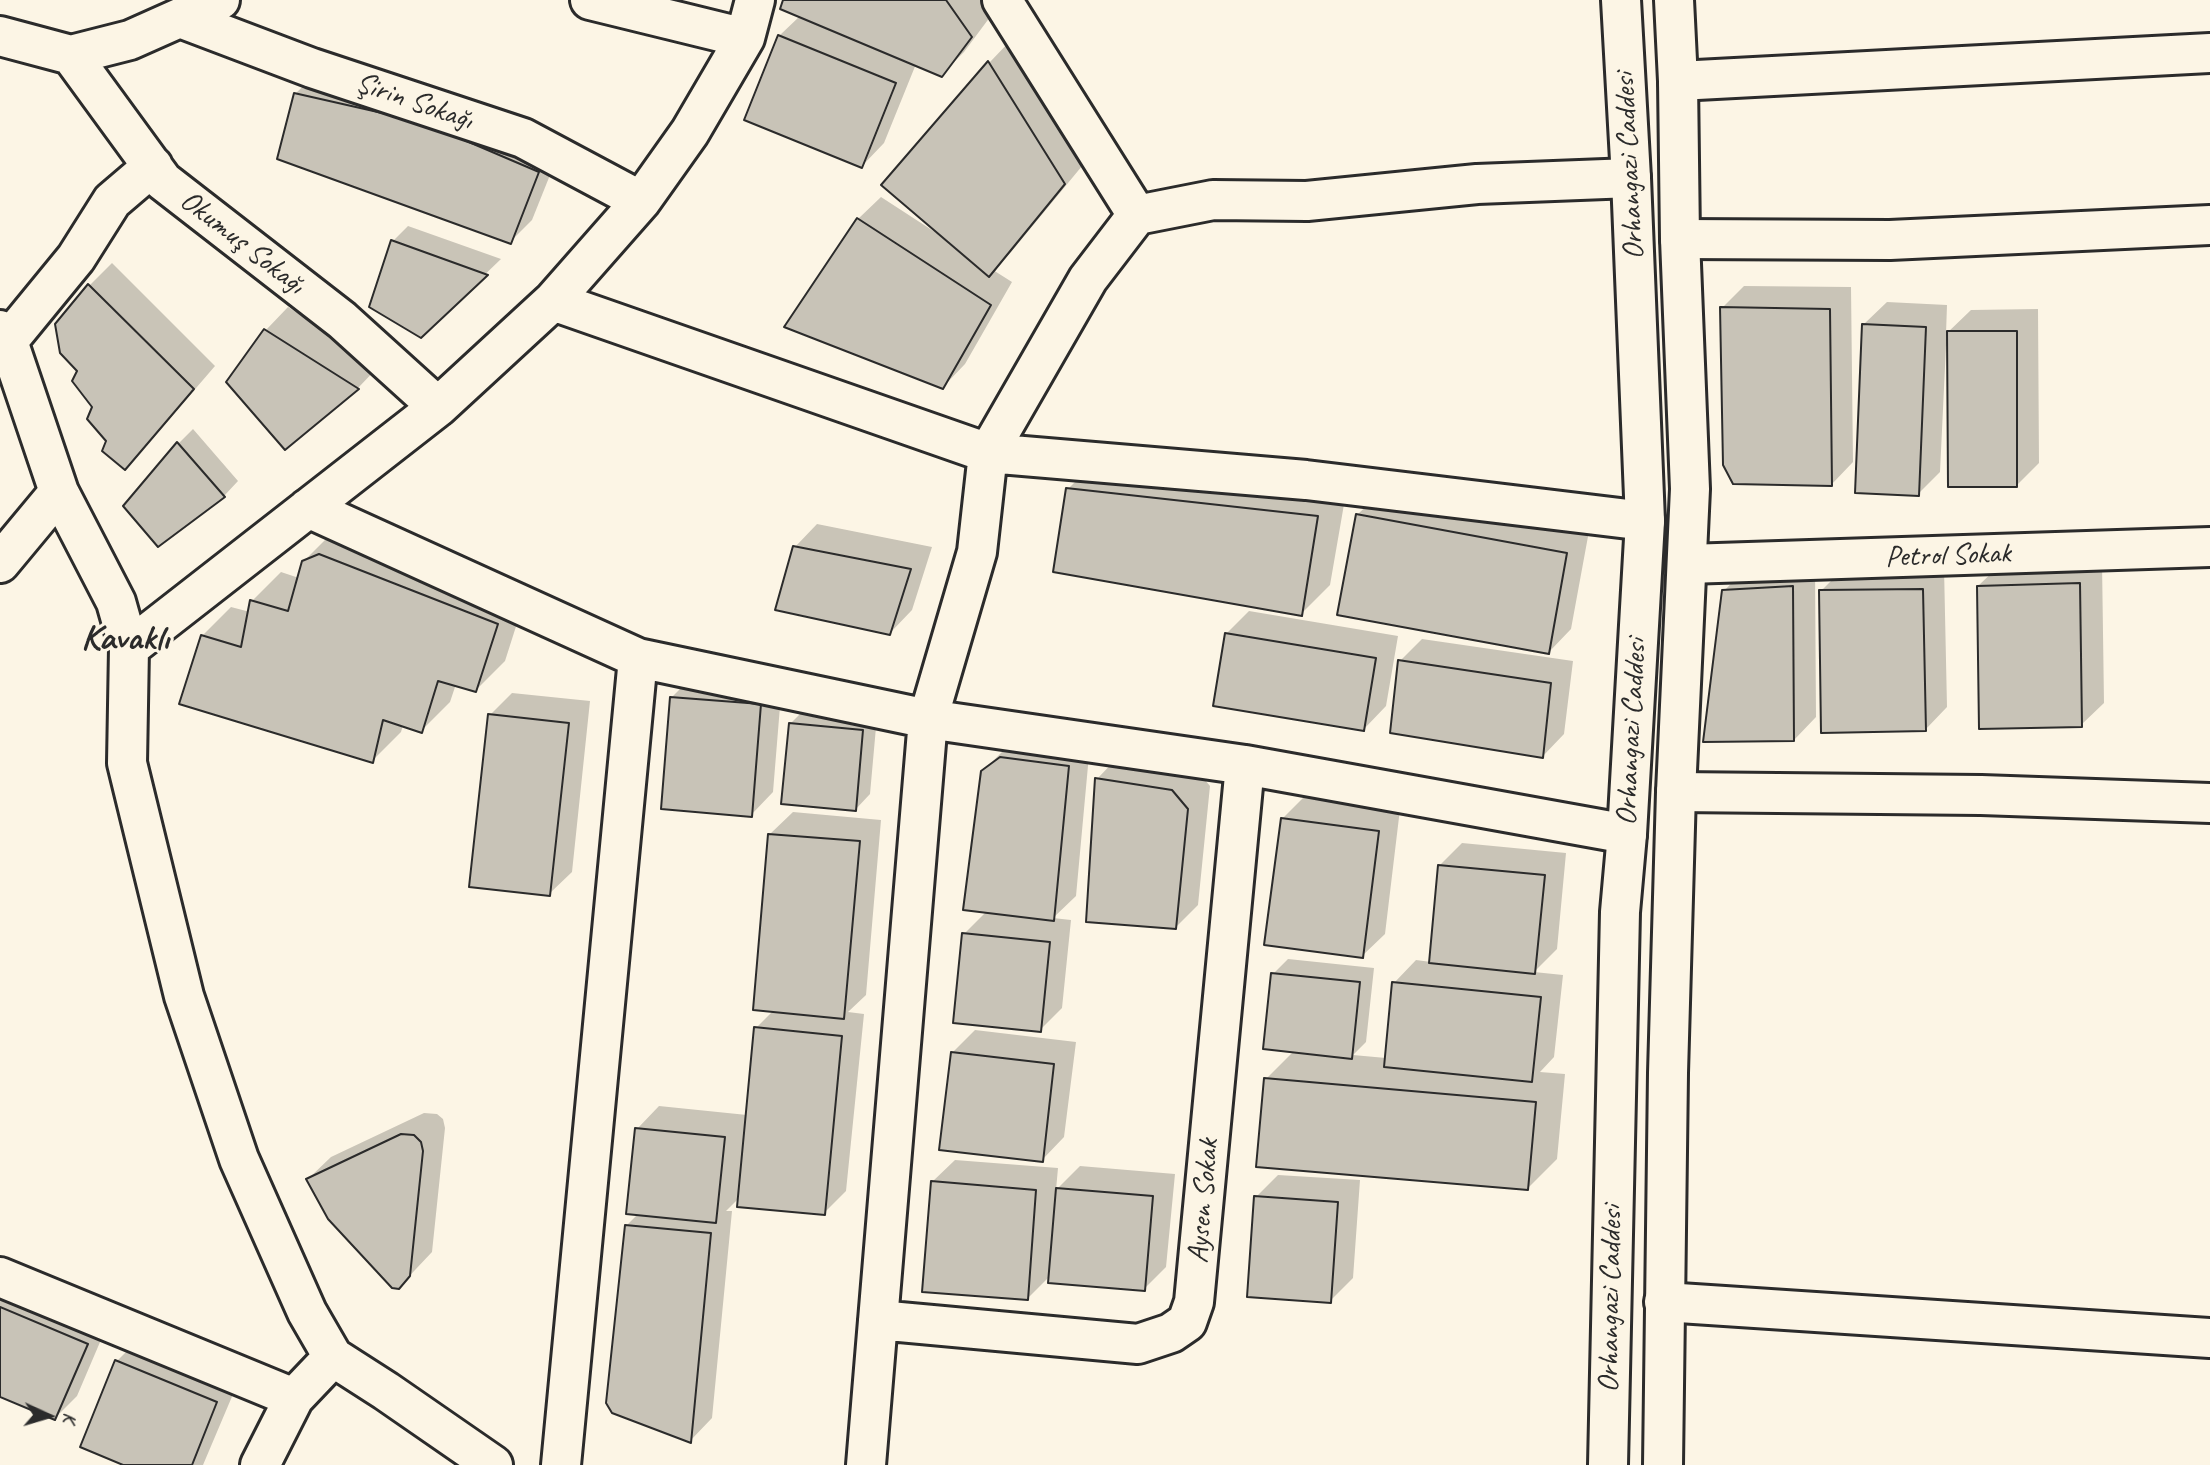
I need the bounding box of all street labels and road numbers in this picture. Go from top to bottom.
street label: Şirin Sokağı [351,65,477,139]
street label: Orhangazi Caddesi [1607,72,1653,260]
street label: Okumuş Sokağı [172,183,312,303]
street label: Petrol Sokak [1885,536,2011,576]
street label: Orhangazi Caddesi [1609,638,1655,826]
street label: Aysen Sokak [1181,1137,1227,1265]
street label: Orhangazi Caddesi [1591,1205,1631,1393]

